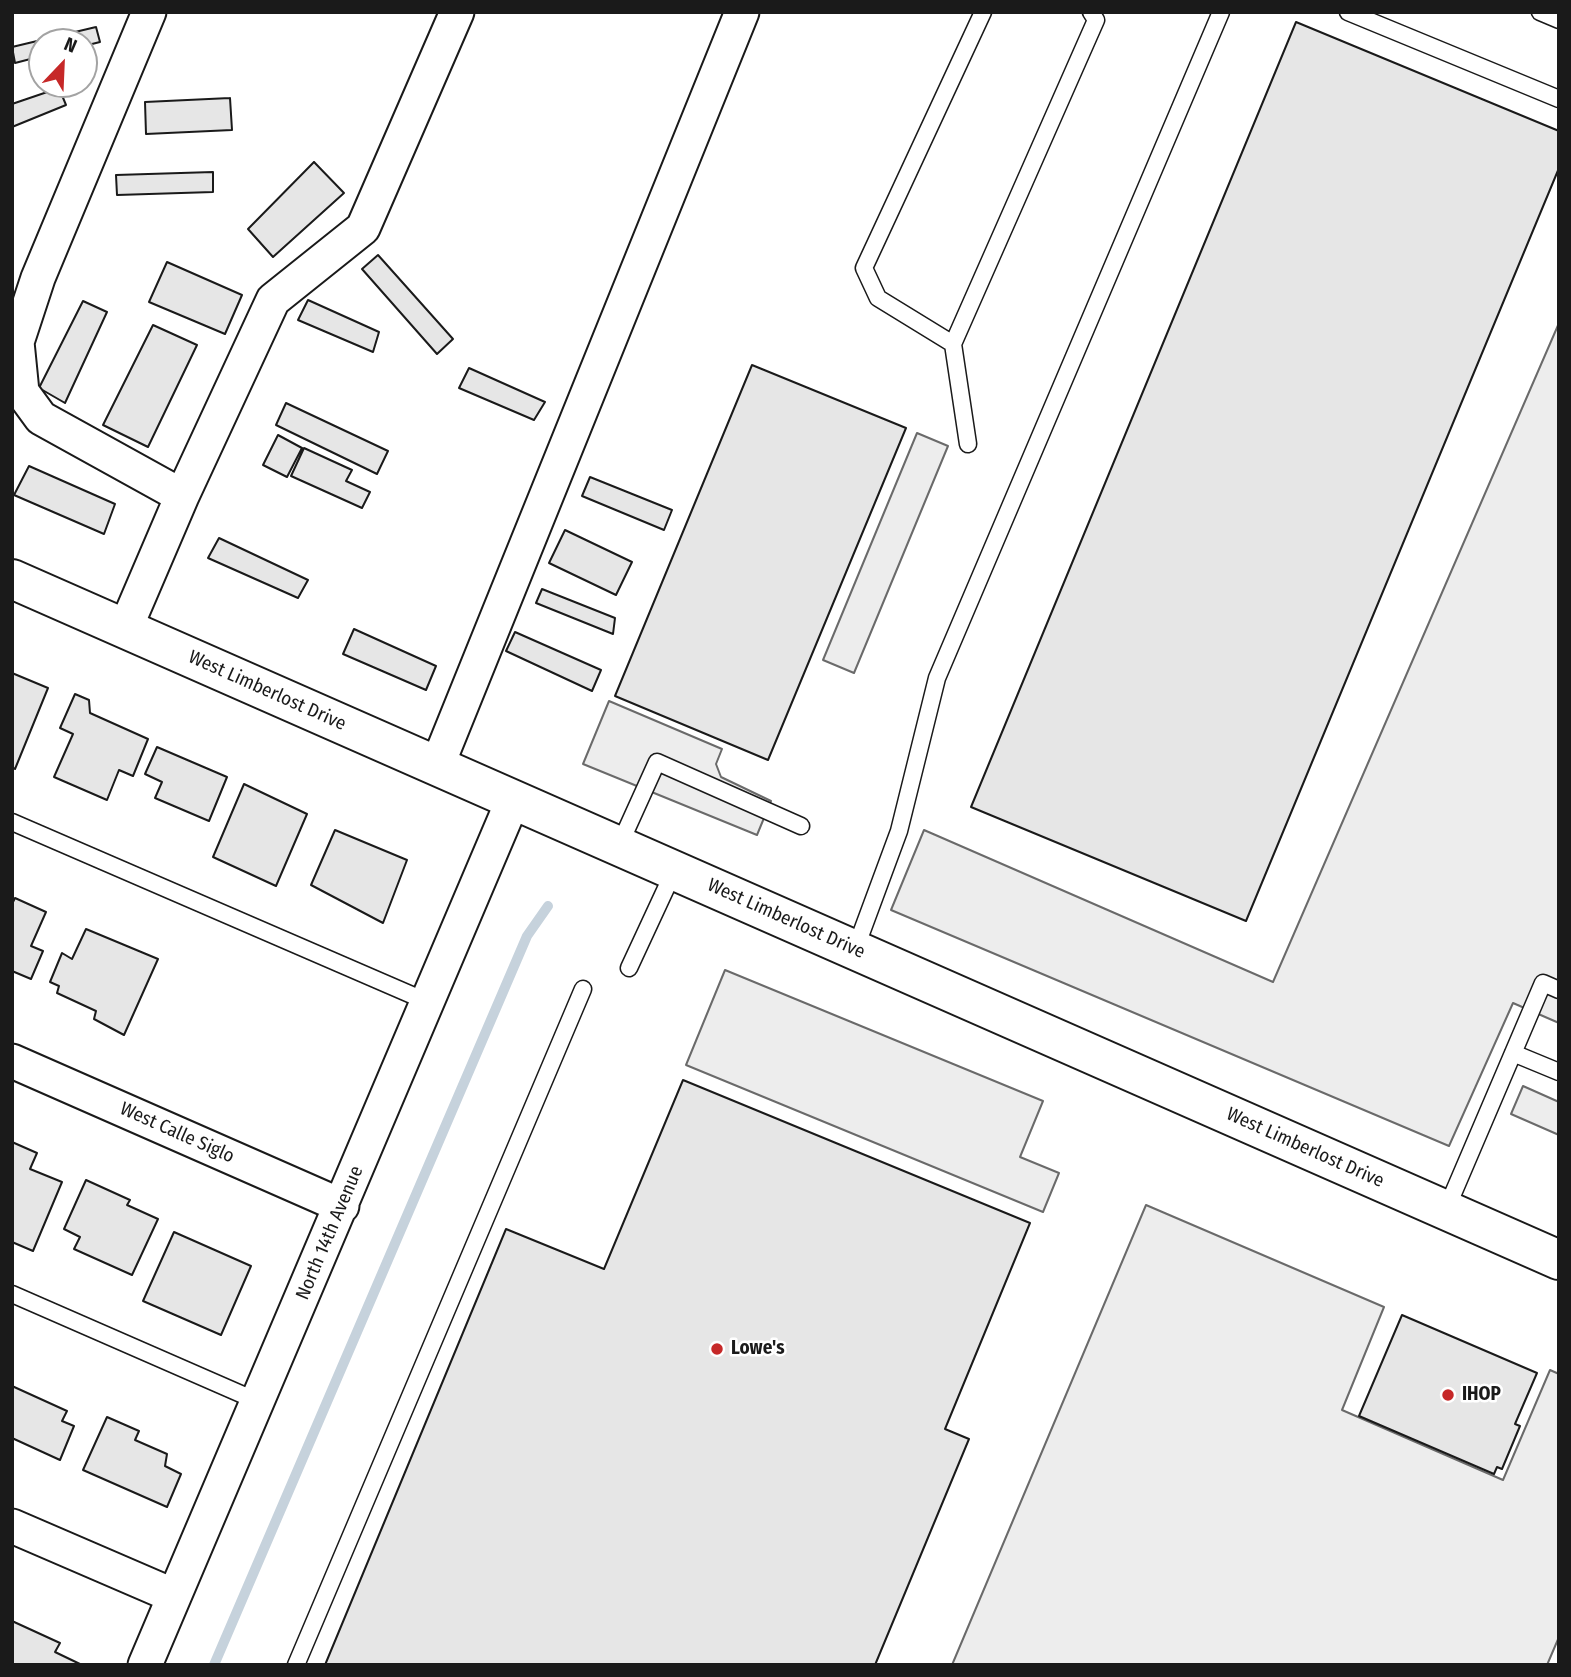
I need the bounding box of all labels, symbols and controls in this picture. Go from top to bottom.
north arrow [28,28,98,98]
text: N [61,32,80,58]
street label: West Limberlost Drive [185,646,349,736]
street label: West Limberlost Drive [704,874,868,964]
street label: West Calle Siglo [116,1098,238,1168]
street label: West Limberlost Drive [1223,1103,1387,1193]
street label: North 14th Avenue [292,1163,368,1303]
place label: Lowe's [731,1338,784,1360]
marker: Lowe's [709,1341,725,1357]
place label: IHOP [1462,1384,1501,1406]
marker: IHOP [1440,1387,1456,1403]

